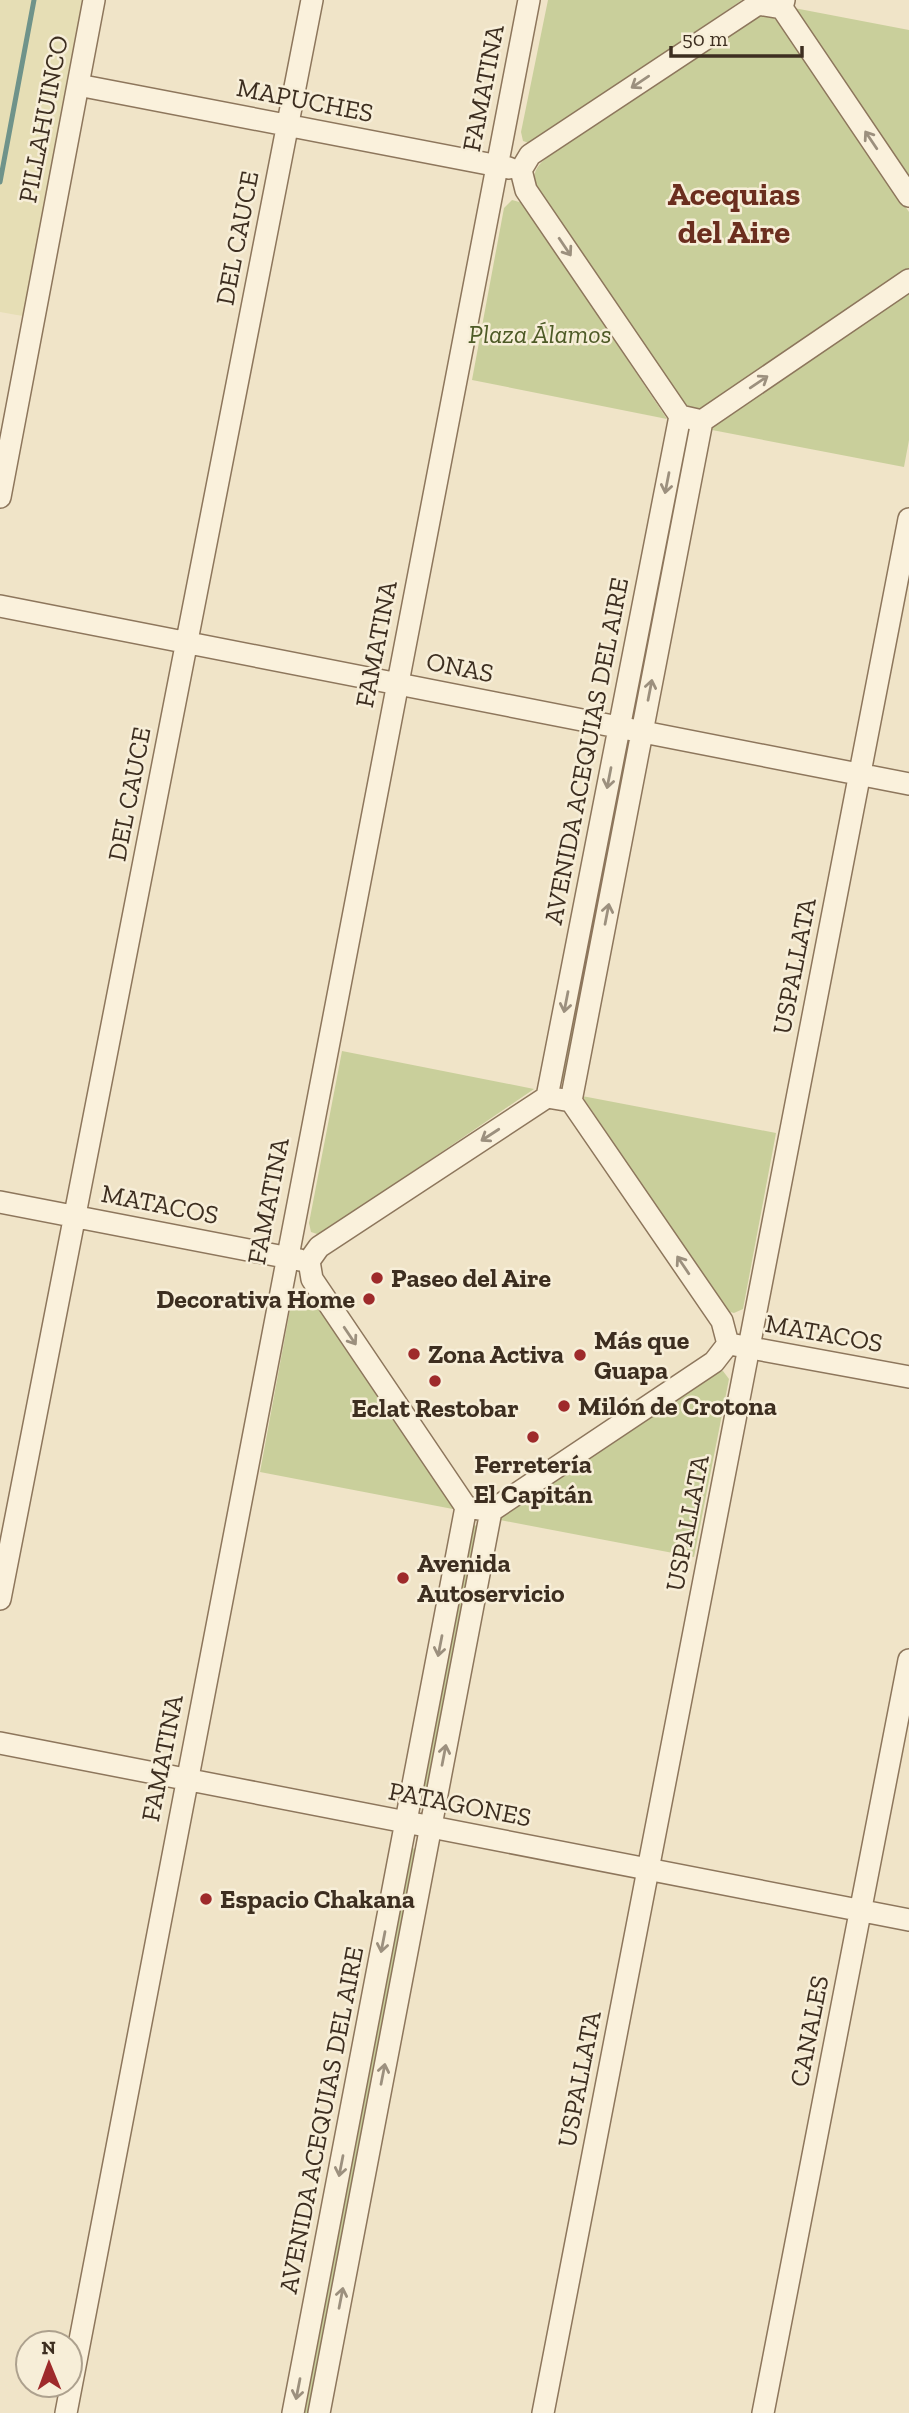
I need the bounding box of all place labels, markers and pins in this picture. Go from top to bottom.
place label: Paseo del Aire [391,1262,552,1294]
marker: Paseo del Aire [369,1270,385,1286]
place label: Decorativa Home [156,1283,355,1315]
marker: Decorativa Home [361,1291,377,1307]
place label: Más que Guapa [594,1324,690,1386]
place label: Zona Activa [428,1338,564,1370]
marker: Zona Activa [406,1346,422,1362]
marker: Más que Guapa [572,1347,588,1363]
marker: Eclat Restobar [427,1373,443,1389]
place label: Milón de Crotona [578,1390,777,1422]
place label: Eclat Restobar [351,1392,519,1424]
marker: Milón de Crotona [556,1398,572,1414]
marker: Ferretería El Capitán [525,1429,541,1445]
place label: Ferretería El Capitán [473,1448,593,1510]
place label: Avenida Autoservicio [417,1547,565,1609]
marker: Avenida Autoservicio [395,1570,411,1586]
place label: Espacio Chakana [220,1883,415,1915]
marker: Espacio Chakana [198,1891,214,1907]

